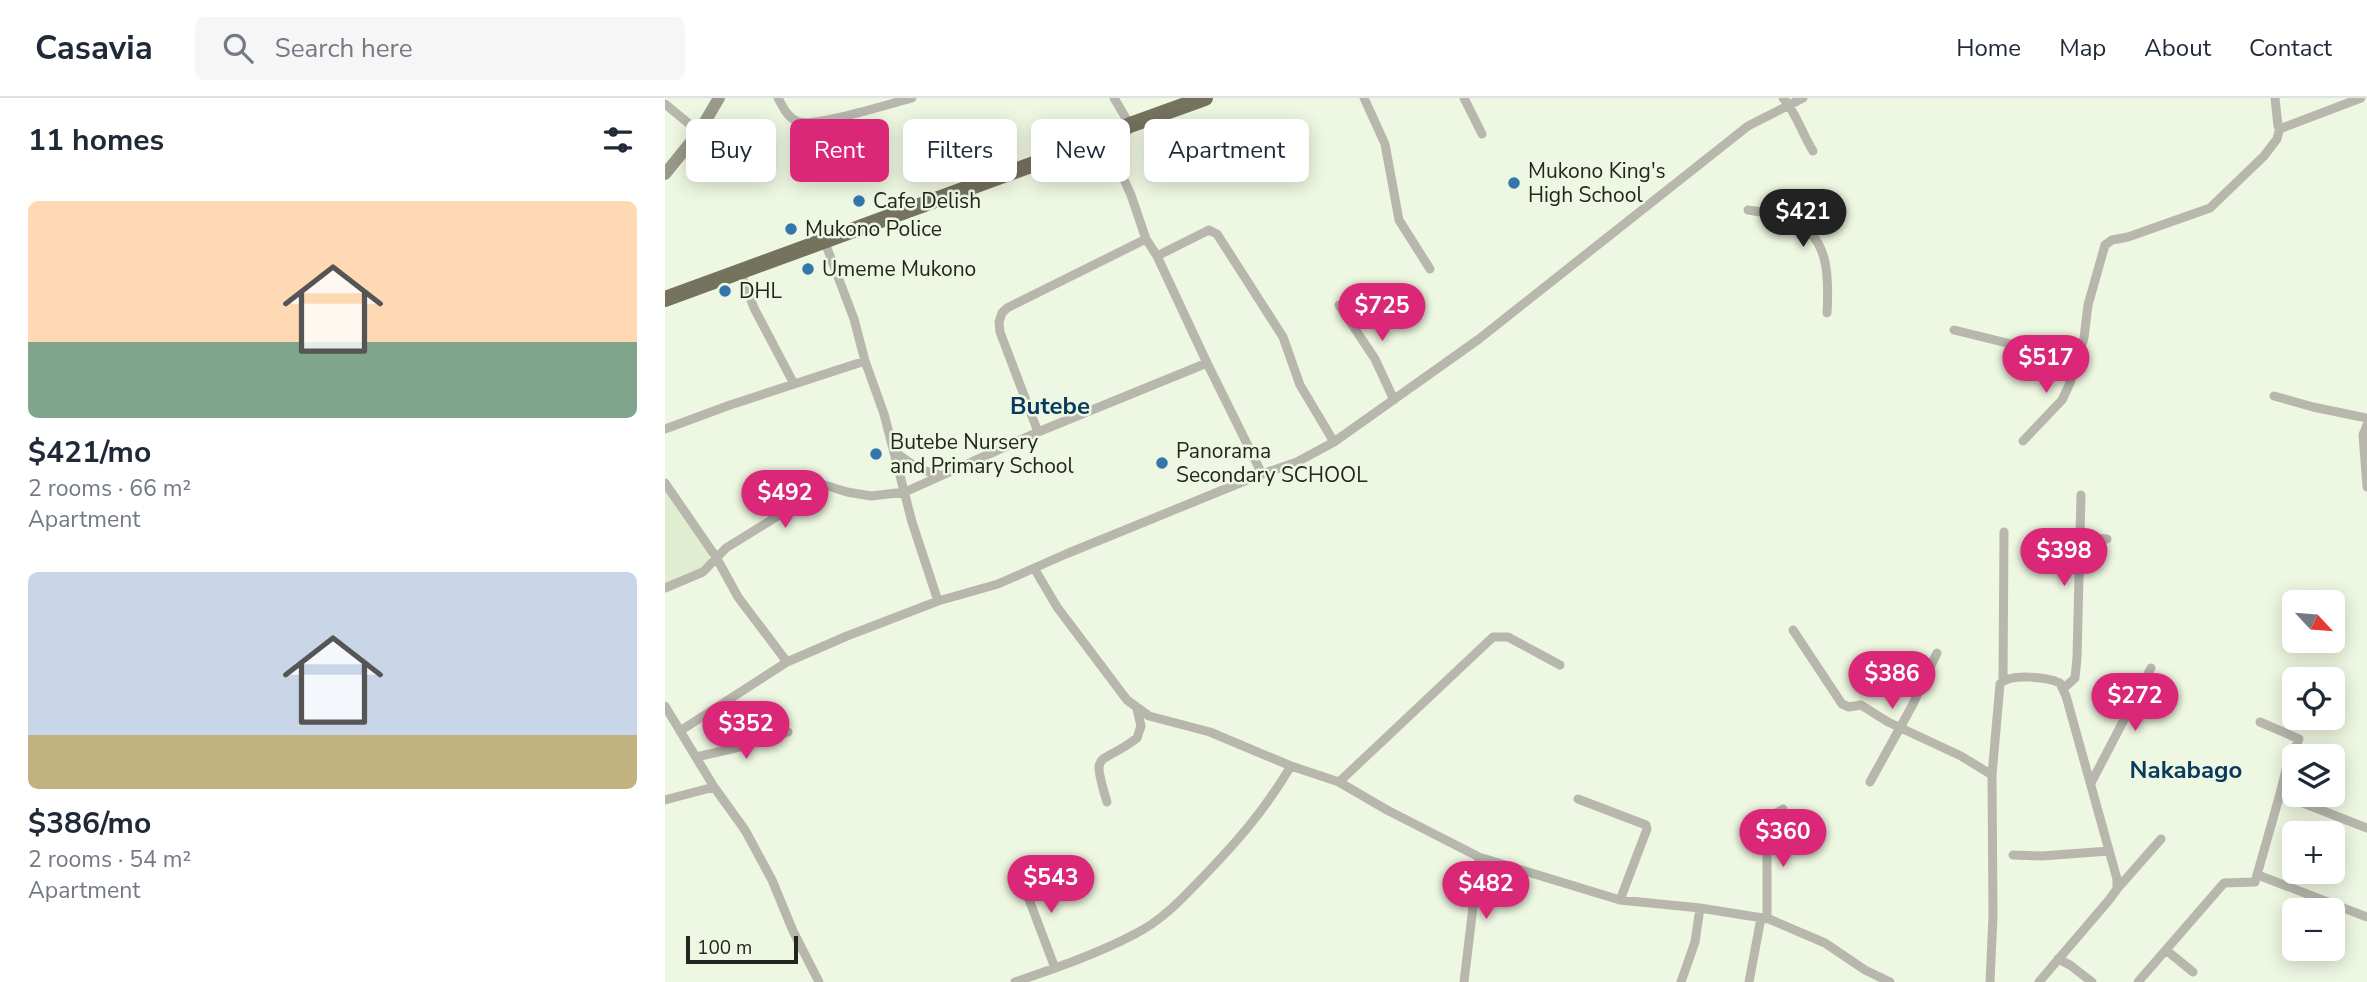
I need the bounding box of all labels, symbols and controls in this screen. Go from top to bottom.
search box [195,17,685,80]
text: Casavia [35,26,153,71]
icon: search [219,29,257,67]
text: Search here [275,31,413,66]
text: Home [1956,32,2021,64]
text: Map [2059,32,2106,64]
text: About [2144,32,2211,64]
text: Contact [2249,32,2332,64]
chip: Buy [686,119,776,182]
chip: Rent [790,119,889,182]
chip: Filters [903,119,1017,182]
chip: New [1031,119,1130,182]
chip: Apartment [1144,119,1309,182]
text: 11 homes [28,120,164,161]
icon: filters [599,121,637,159]
place label: Mukono King's High School [1528,157,1666,209]
marker: Mukono King's High School [1506,175,1522,191]
place label: Cafe Delish [873,187,981,215]
pin: $421 [1762,190,1844,249]
marker: Cafe Delish [851,193,867,209]
text: $421 [1775,196,1831,227]
place label: Mukono Police [805,215,942,243]
marker: Mukono Police [783,221,799,237]
icon: home [270,246,396,372]
place label: Umeme Mukono [822,255,976,283]
marker: Umeme Mukono [800,261,816,277]
place label: DHL [739,277,783,305]
marker: DHL [717,283,733,299]
pin: $725 [1341,284,1423,343]
text: $725 [1354,290,1410,321]
pin: $517 [2005,336,2087,395]
text: $517 [2018,342,2074,373]
district label: Butebe [1010,390,1090,422]
place label: Butebe Nursery and Primary School [890,428,1075,480]
text: $421/mo [28,432,151,473]
place label: Panorama Secondary SCHOOL [1176,437,1368,489]
marker: Butebe Nursery and Primary School [868,446,884,462]
marker: Panorama Secondary SCHOOL [1154,455,1170,471]
pin: $492 [744,470,826,530]
text: 2 rooms · 66 m² [28,473,191,504]
text: $492 [757,477,813,508]
text: Apartment [28,504,140,535]
pin: $398 [2023,528,2105,588]
text: $398 [2036,535,2092,566]
north arrow [2282,590,2345,653]
map controls [2282,590,2345,961]
icon: home [270,617,396,743]
pin: $386 [1851,652,1933,711]
text: $386 [1864,658,1920,689]
button: locate [2282,667,2345,730]
pin: $272 [2094,674,2176,733]
text: $272 [2107,680,2163,711]
pin: $352 [705,702,787,761]
text: $352 [718,708,774,739]
button: layers [2282,744,2345,807]
district label: Nakabago [2130,754,2242,786]
text: $386/mo [28,803,151,844]
pin: $360 [1742,810,1824,869]
text: $360 [1755,816,1811,847]
button: + [2282,821,2345,884]
text: 2 rooms · 54 m² [28,844,191,875]
pin: $543 [1010,856,1092,915]
text: $543 [1023,862,1079,893]
pin: $482 [1445,862,1527,921]
text: $482 [1458,868,1514,899]
text: Apartment [28,875,140,906]
button: − [2282,898,2345,961]
scale bar [686,933,798,965]
text: 100 m [697,935,752,961]

